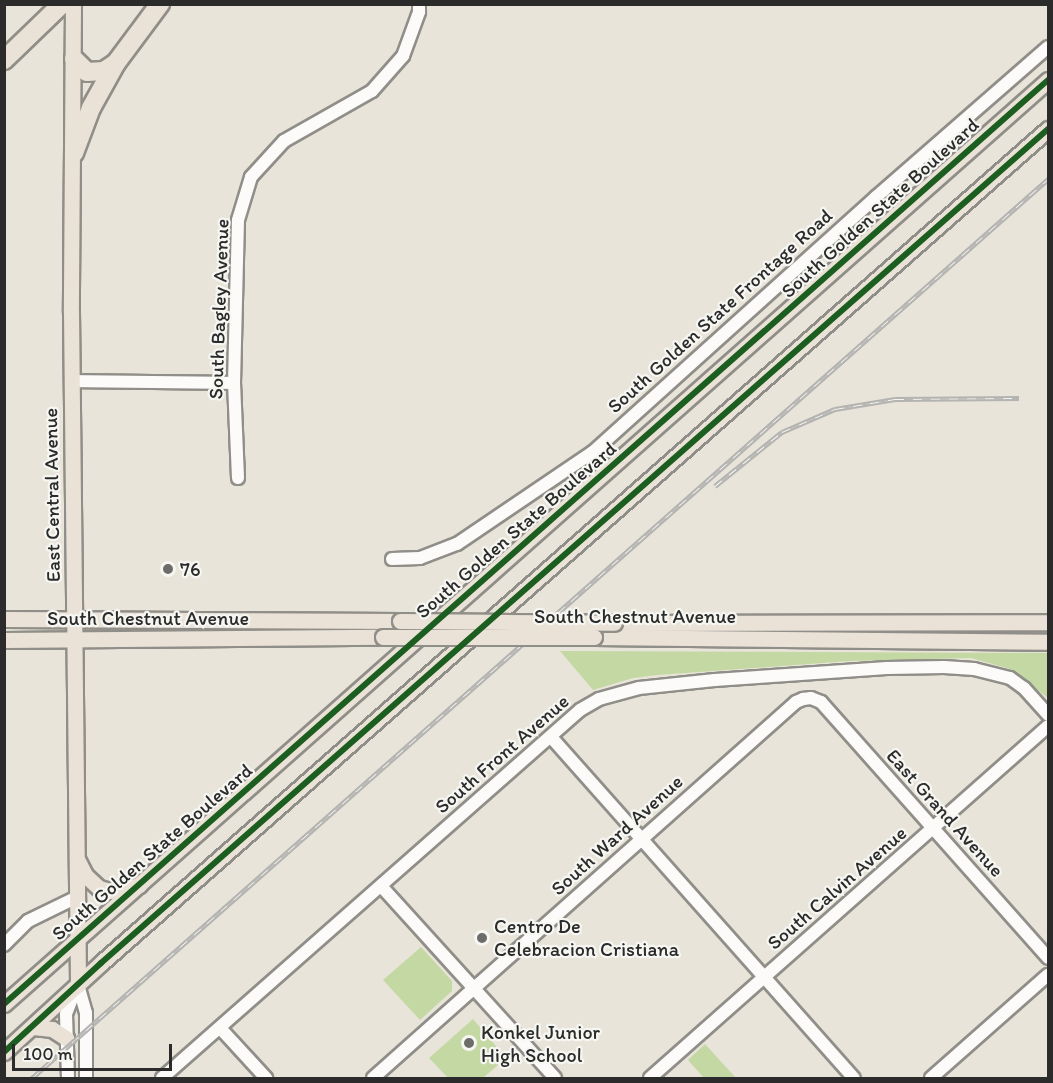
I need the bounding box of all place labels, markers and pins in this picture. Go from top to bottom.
place label: 76 [180,557,200,581]
marker: 76 [161,562,175,576]
place label: Centro De Celebracion Cristiana [494,915,679,962]
marker: Centro De Celebracion Cristiana [475,931,489,945]
place label: Konkel Junior High School [481,1020,600,1067]
marker: Konkel Junior High School [462,1036,476,1050]

